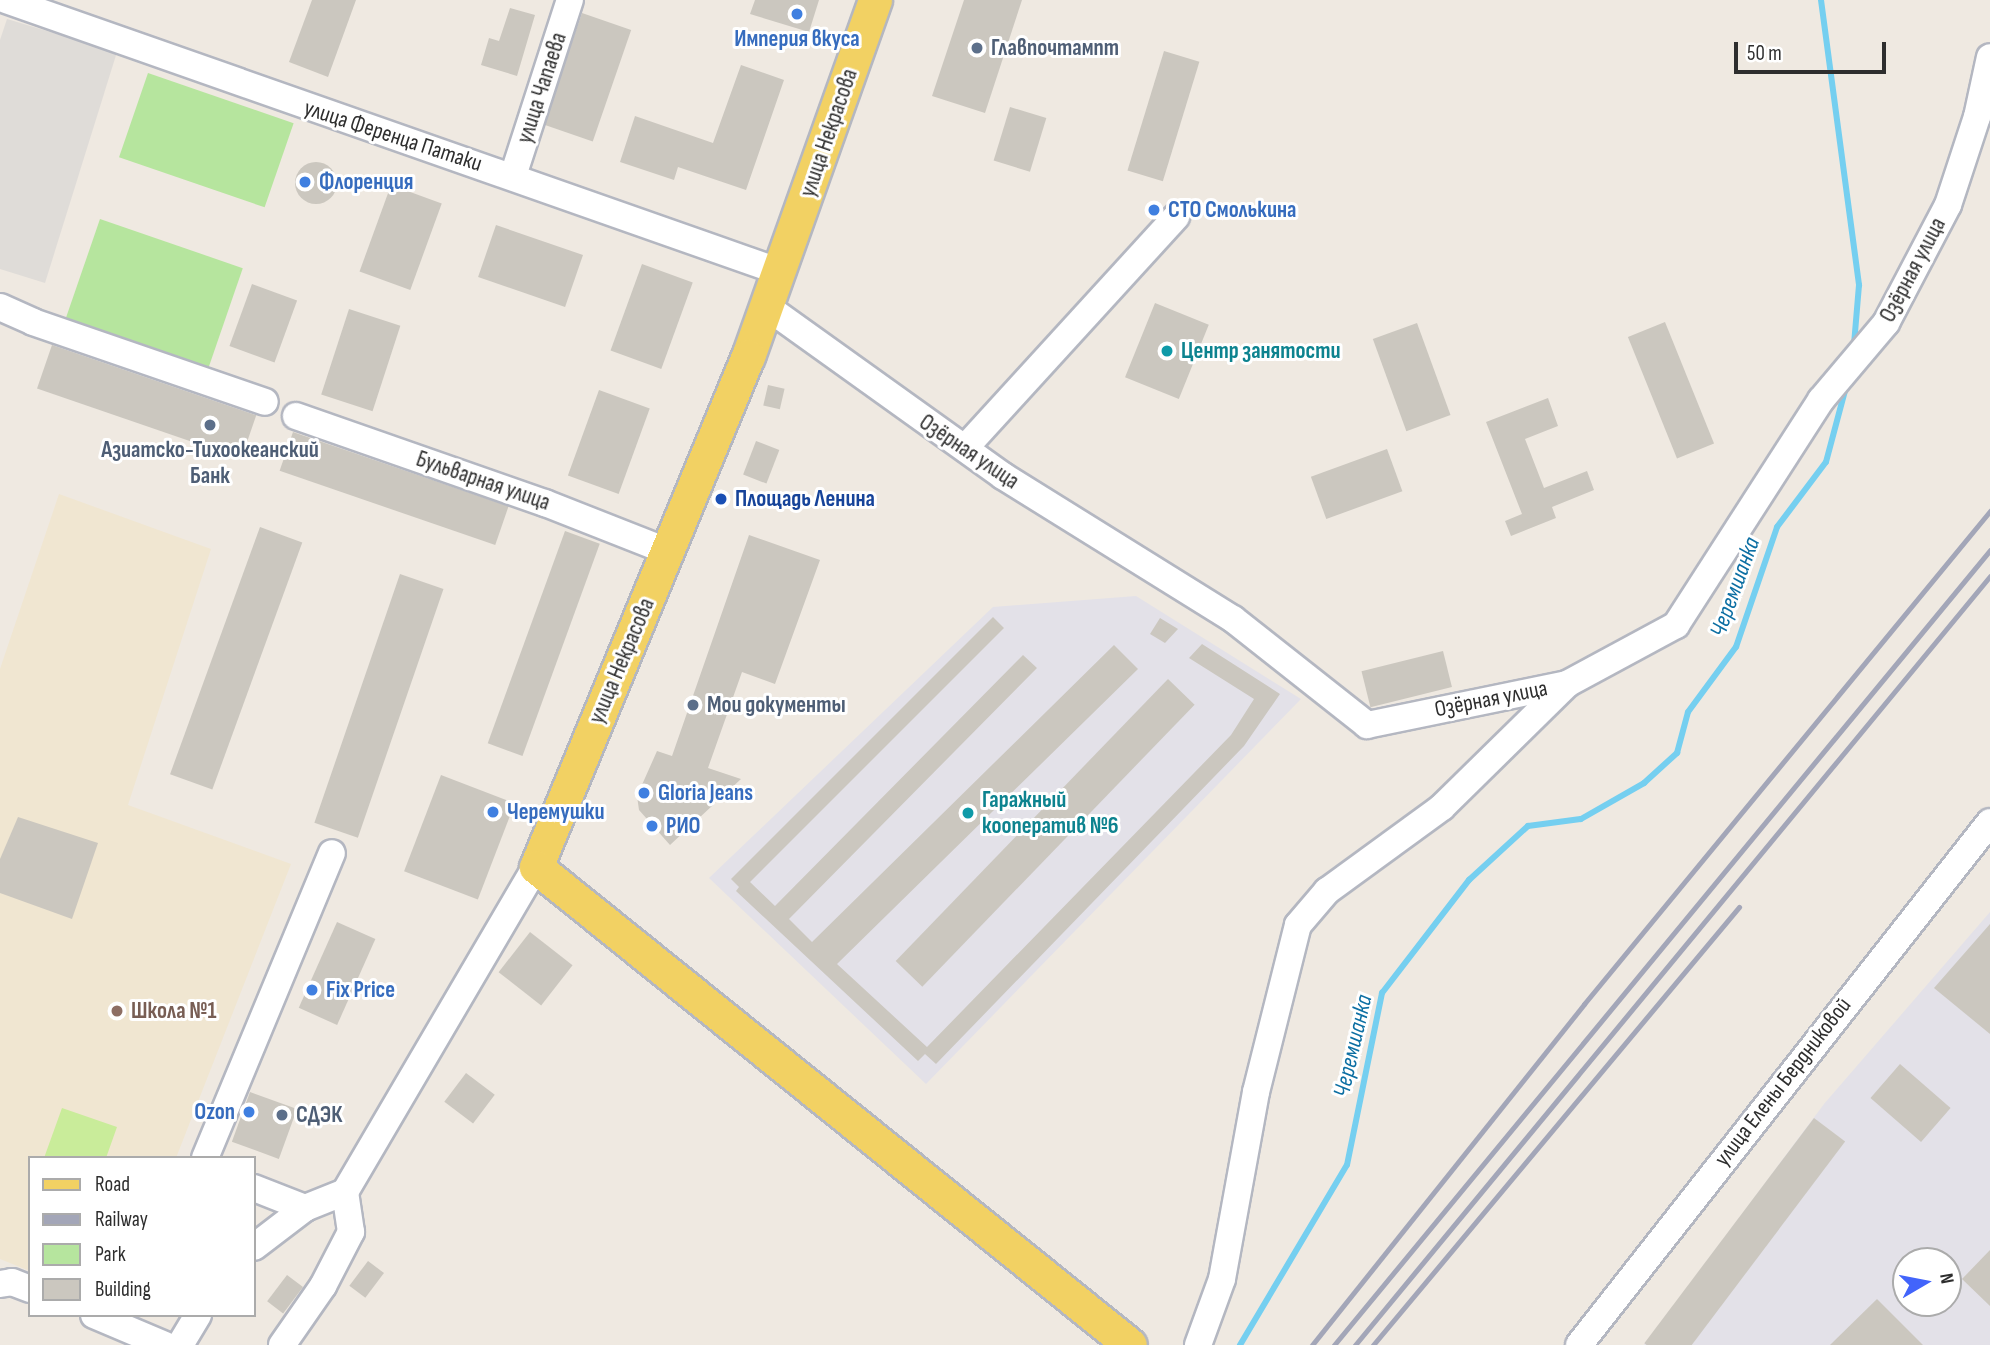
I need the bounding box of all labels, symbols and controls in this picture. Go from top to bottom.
marker: Империя вкуса [789,6,805,22]
place label: Империя вкуса [734,25,860,53]
scale bar [1738,28,1890,72]
street label: улица Чапаева [511,29,573,147]
place label: Главпочтампт [991,34,1119,62]
marker: Главпочтампт [969,40,985,56]
text: 50 m [1747,41,1782,66]
street label: улица Некрасова [794,65,864,201]
street label: улица Ференца Патаки [301,94,485,178]
place label: Флоренция [319,168,413,196]
marker: Флоренция [297,174,313,190]
place label: СТО Смолькина [1168,196,1296,224]
marker: СТО Смолькина [1146,202,1162,218]
street label: Озёрная улица [1874,213,1952,327]
place label: Центр занятости [1181,337,1340,365]
marker: Центр занятости [1159,343,1175,359]
street label: Озёрная улица [914,409,1024,495]
marker: Азиатско-Тихоокеанский Банк [202,417,218,433]
place label: Азиатско-Тихоокеанский Банк [101,436,319,490]
street label: Бульварная улица [413,445,553,517]
place label: Площадь Ленина [735,485,875,513]
marker: Площадь Ленина [713,491,729,507]
water label: Черемшанка [1704,533,1766,641]
street label: улица Некрасова [583,594,661,728]
street label: Озёрная улица [1432,675,1550,723]
place label: Мои документы [707,691,846,719]
marker: Мои документы [685,697,701,713]
place label: Gloria Jeans [658,779,753,807]
marker: Gloria Jeans [636,785,652,801]
place label: Гаражный кооператив №6 [982,786,1119,840]
place label: Черемушки [507,798,605,826]
marker: Черемушки [485,804,501,820]
marker: Гаражный кооператив №6 [960,805,976,821]
place label: РИО [666,812,701,840]
marker: РИО [644,818,660,834]
place label: Fix Price [326,976,395,1004]
marker: Fix Price [304,982,320,998]
water label: Черемшанка [1327,992,1379,1100]
street label: улица Елены Бердниковой [1709,992,1857,1172]
place label: Школа №1 [131,997,216,1025]
marker: Школа №1 [109,1003,125,1019]
place label: Ozon [194,1098,235,1126]
place label: СДЭК [296,1101,342,1129]
marker: Ozon [241,1104,257,1120]
marker: СДЭК [274,1107,290,1123]
legend [28,1156,256,1317]
text: Road [95,1172,130,1197]
text: Railway [95,1207,148,1232]
text: Park [95,1242,126,1267]
north arrow [1892,1247,1962,1317]
text: N [1934,1272,1958,1286]
text: Building [95,1277,151,1302]

